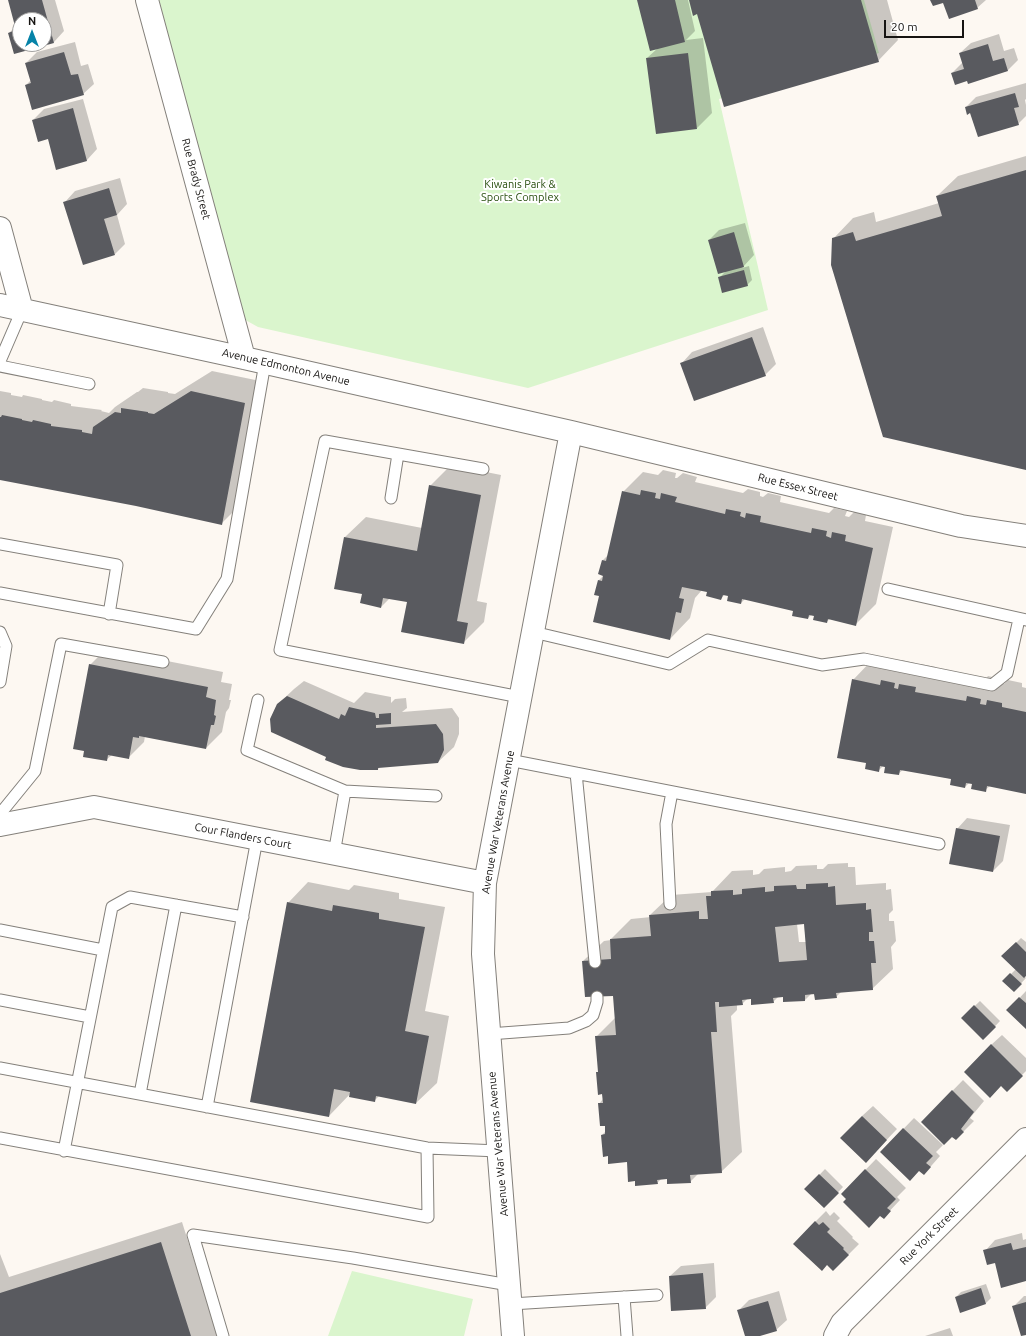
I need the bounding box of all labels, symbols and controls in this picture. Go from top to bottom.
north arrow [12,12,52,52]
scale bar [886,12,966,38]
text: N [28,15,36,27]
text: 20 m [891,20,918,33]
street label: Rue Brady Street [179,137,213,221]
park label: Kiwanis Park & Sports Complex [481,177,559,203]
street label: Avenue Edmonton Avenue [221,346,351,388]
street label: Rue Essex Street [756,471,840,503]
street label: Avenue War Veterans Avenue [479,749,517,895]
street label: Cour Flanders Court [193,820,293,852]
street label: Avenue War Veterans Avenue [485,1071,511,1217]
street label: Rue York Street [897,1204,961,1268]

